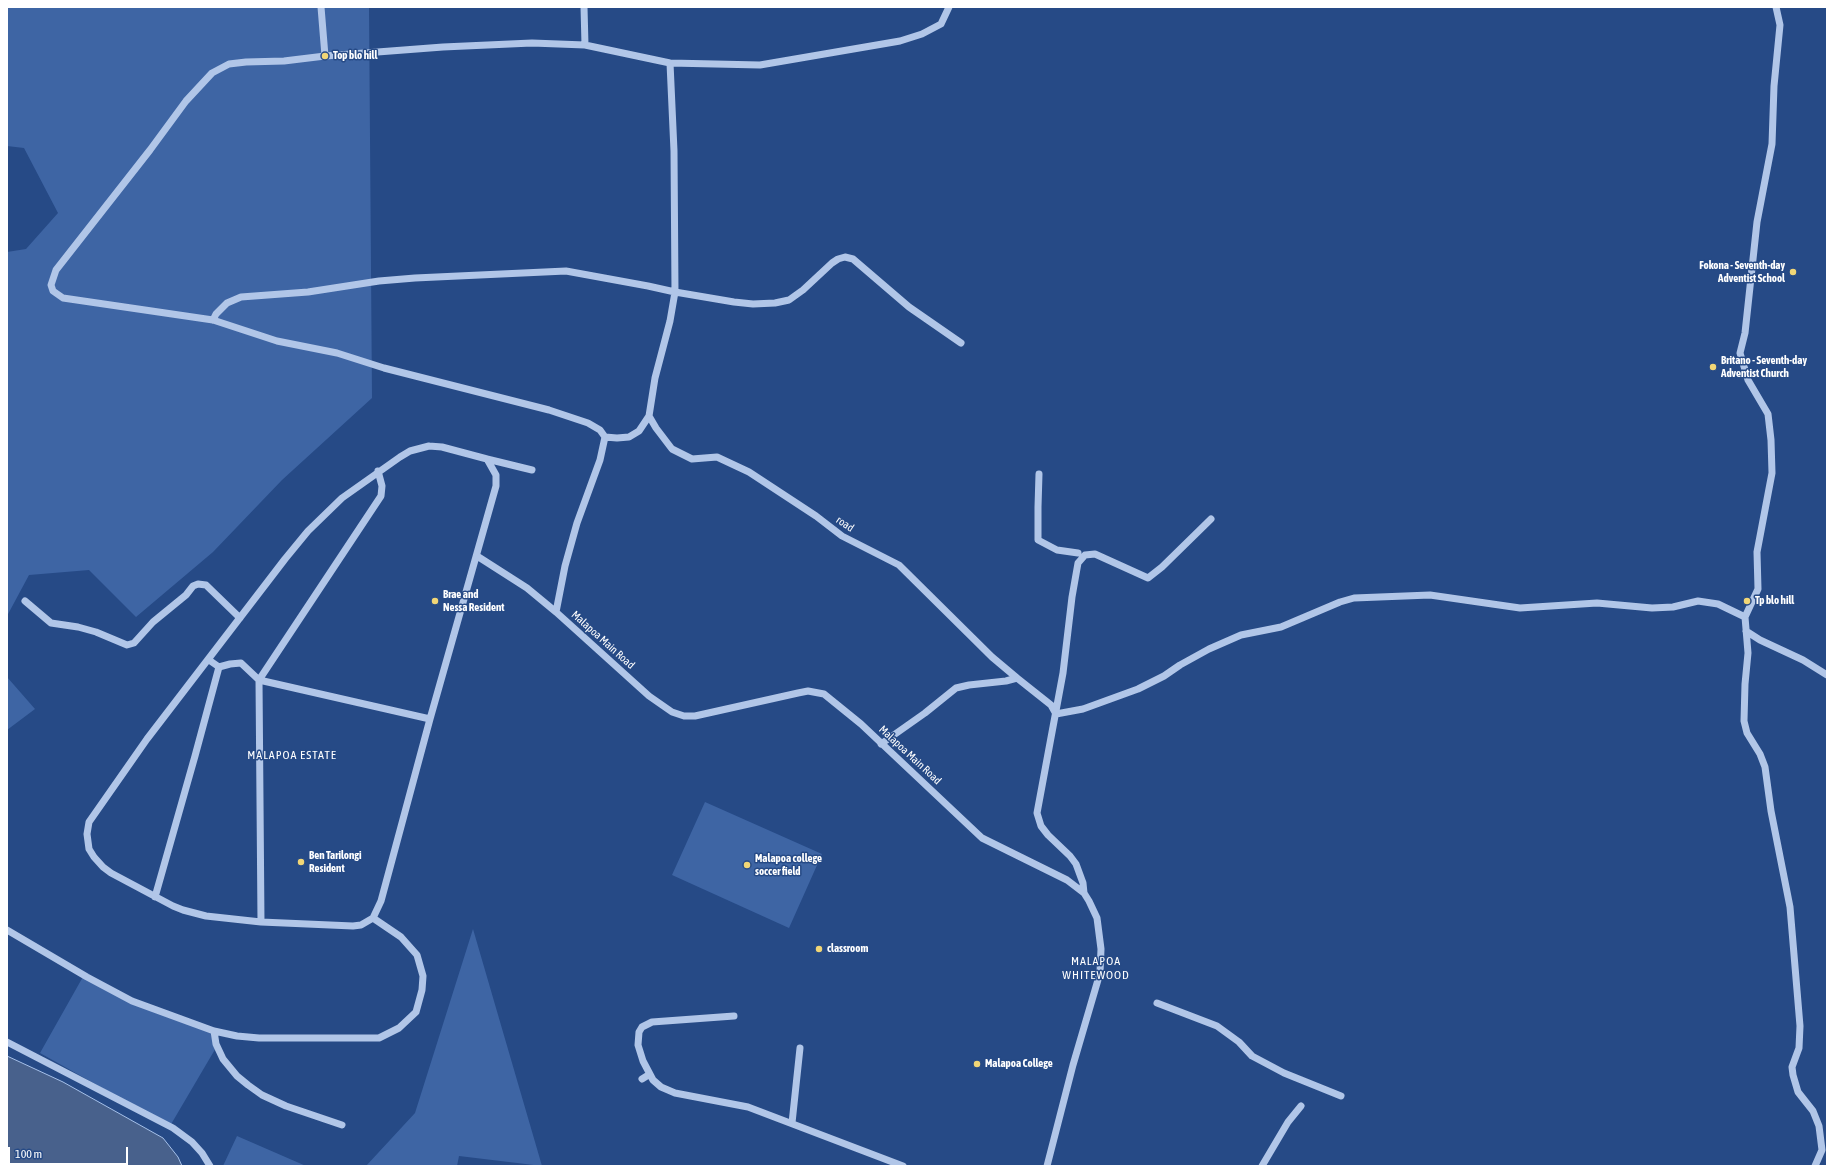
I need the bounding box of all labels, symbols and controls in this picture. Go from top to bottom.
place label: Top blo hill [333,49,377,63]
marker: Top blo hill [320,51,330,61]
place label: Fokona - Seventh-day Adventist School [1699,259,1785,285]
marker: Fokona - Seventh-day Adventist School [1788,267,1798,277]
place label: Britano - Seventh-day Adventist Church [1721,354,1807,380]
marker: Britano - Seventh-day Adventist Church [1708,362,1718,372]
street label: road [834,513,856,535]
place label: Brae and Nessa Resident [443,588,504,614]
place label: Tp blo hill [1755,594,1794,608]
marker: Brae and Nessa Resident [430,596,440,606]
marker: Tp blo hill [1742,596,1752,606]
street label: Malapoa Main Road [569,608,637,672]
street label: Malapoa Main Road [876,723,944,787]
district label: MALAPOA ESTATE [247,748,337,762]
place label: Ben Tarilongi Resident [309,849,362,875]
place label: Malapoa college soccer field [755,852,822,878]
marker: Ben Tarilongi Resident [296,857,306,867]
marker: Malapoa college soccer field [742,860,752,870]
place label: classroom [827,942,868,956]
marker: classroom [814,944,824,954]
district label: MALAPOA WHITEWOOD [1062,954,1130,982]
place label: Malapoa College [985,1057,1053,1071]
marker: Malapoa College [972,1059,982,1069]
scale bar [10,1139,130,1165]
text: 100 m [15,1147,42,1161]

